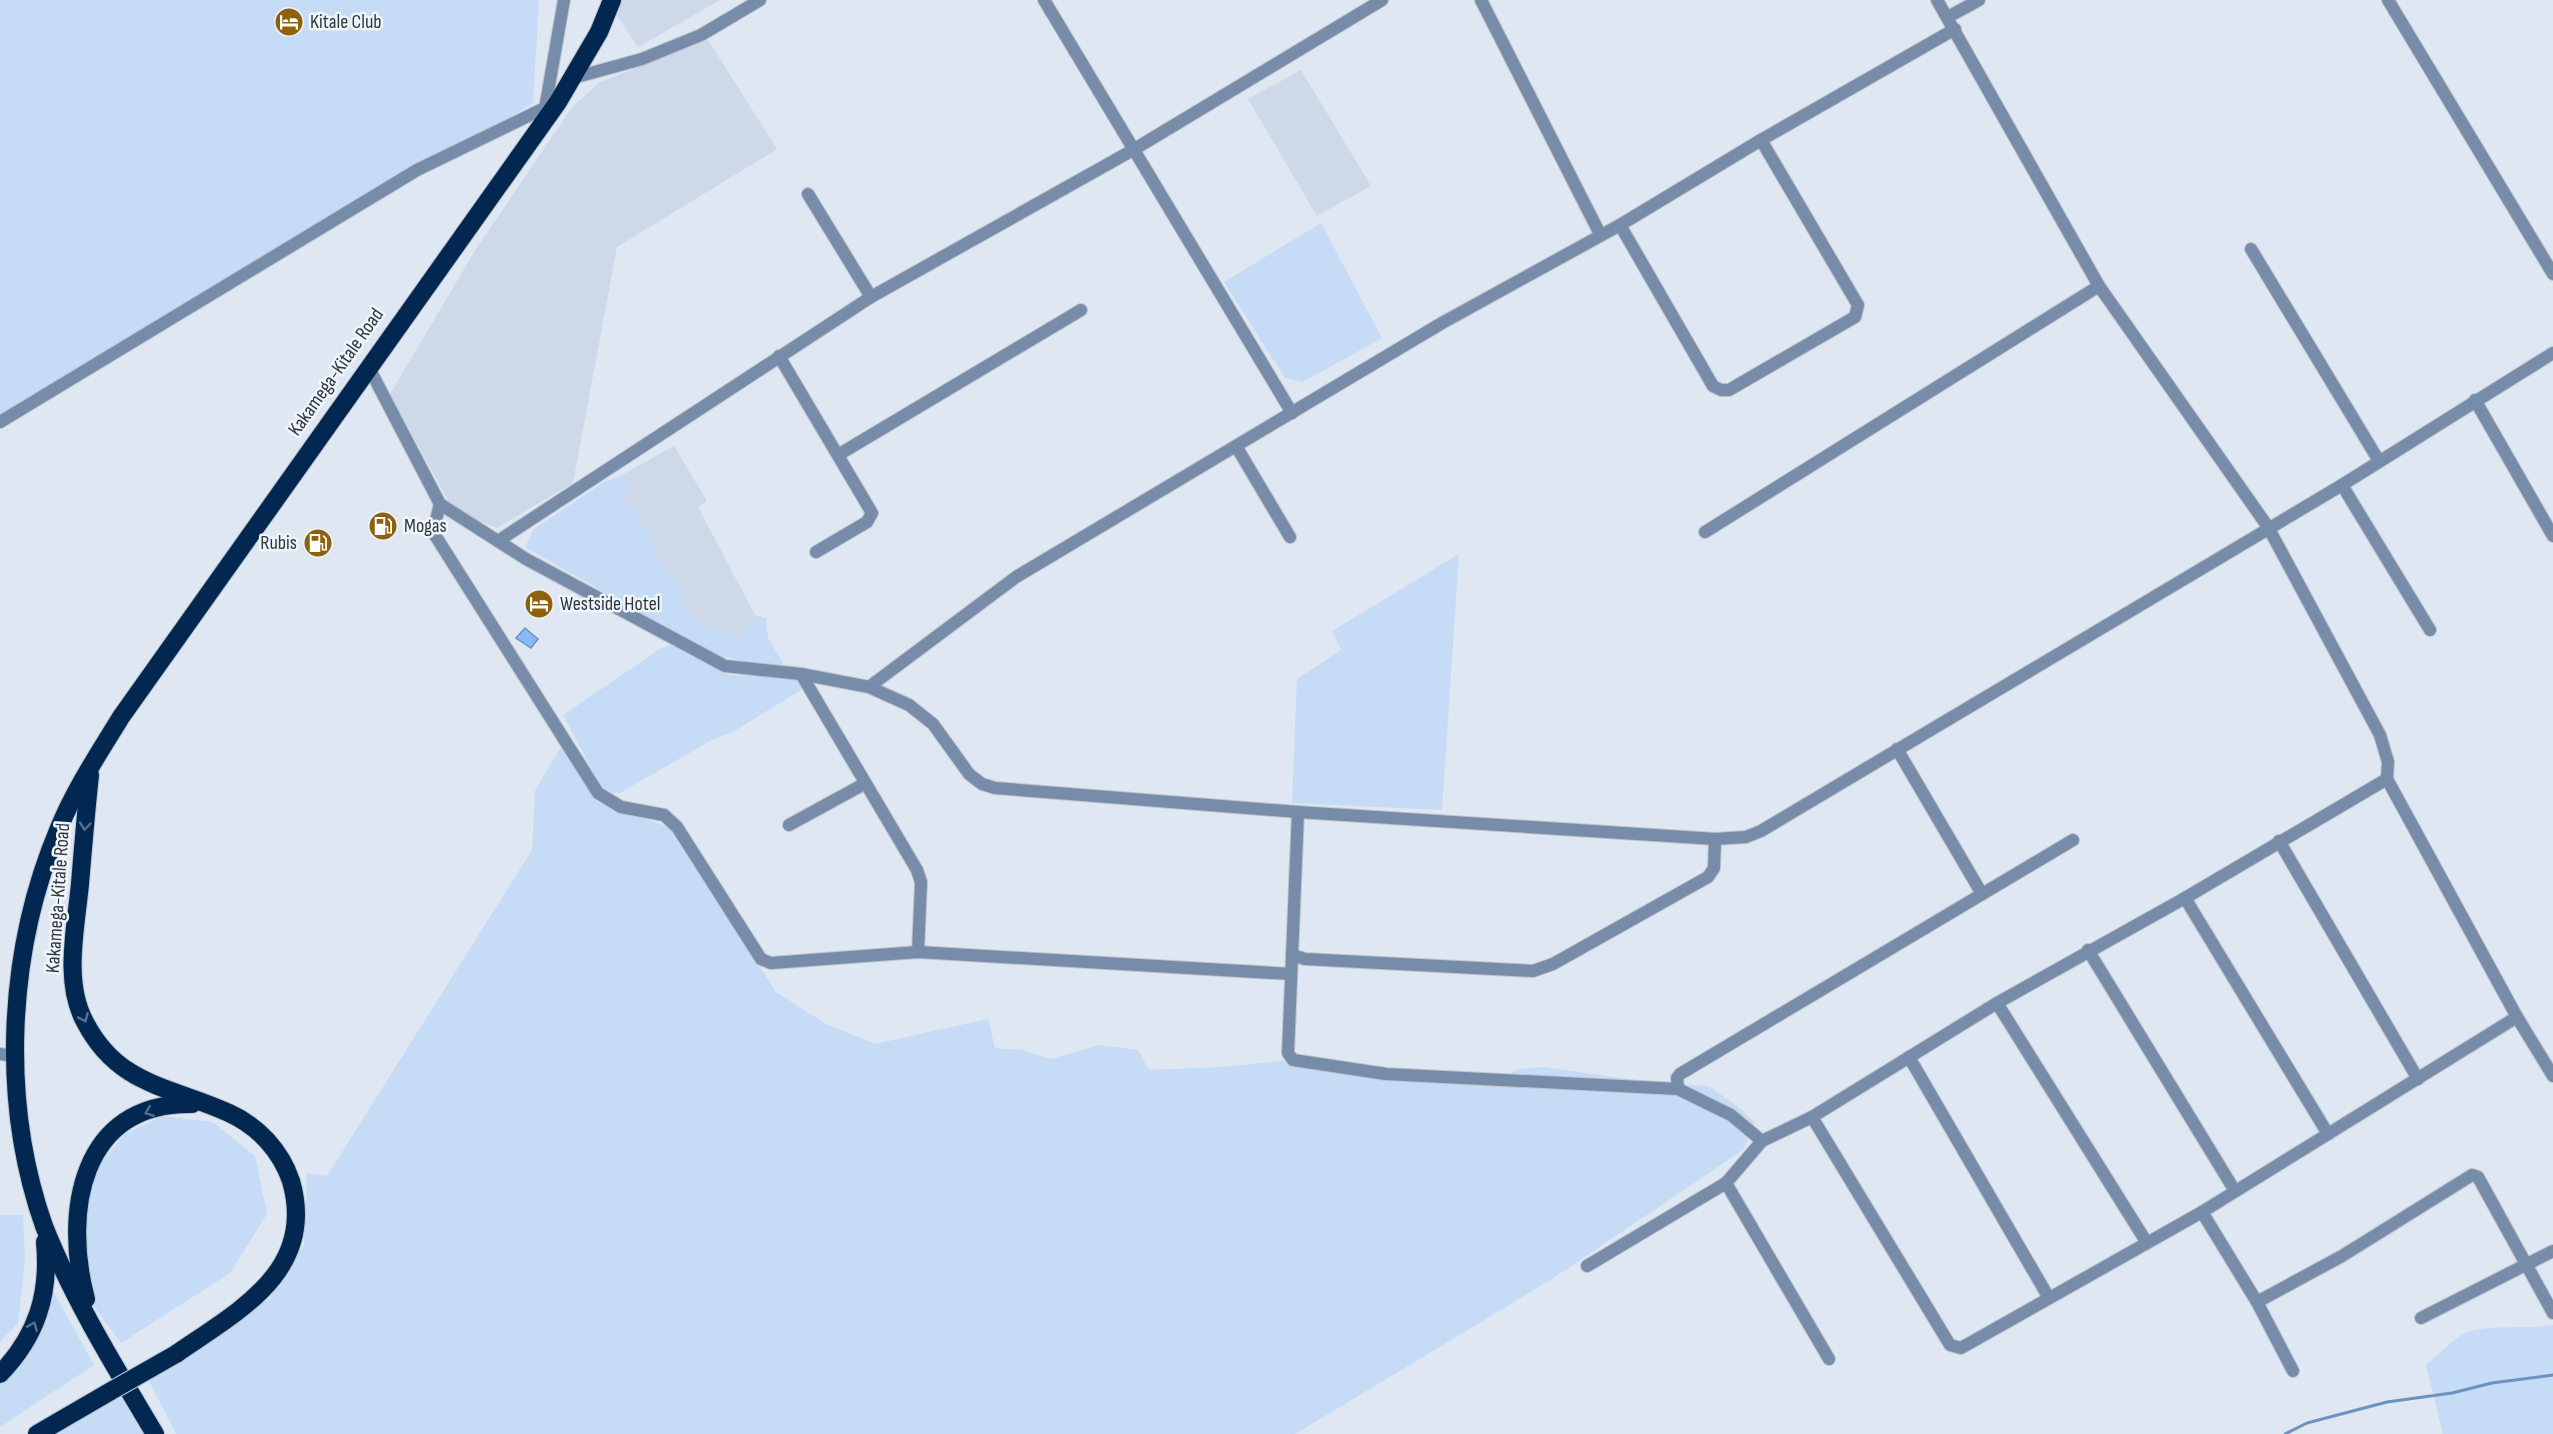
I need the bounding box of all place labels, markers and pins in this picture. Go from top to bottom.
hotel icon: Kitale Club [273,6,305,38]
place label: Kitale Club [310,10,382,34]
fuel station icon: Mogas [367,510,399,542]
place label: Mogas [404,514,447,538]
fuel station icon: Rubis [302,527,334,559]
place label: Rubis [260,531,297,555]
hotel icon: Westside Hotel [523,588,555,620]
place label: Westside Hotel [560,592,660,616]

